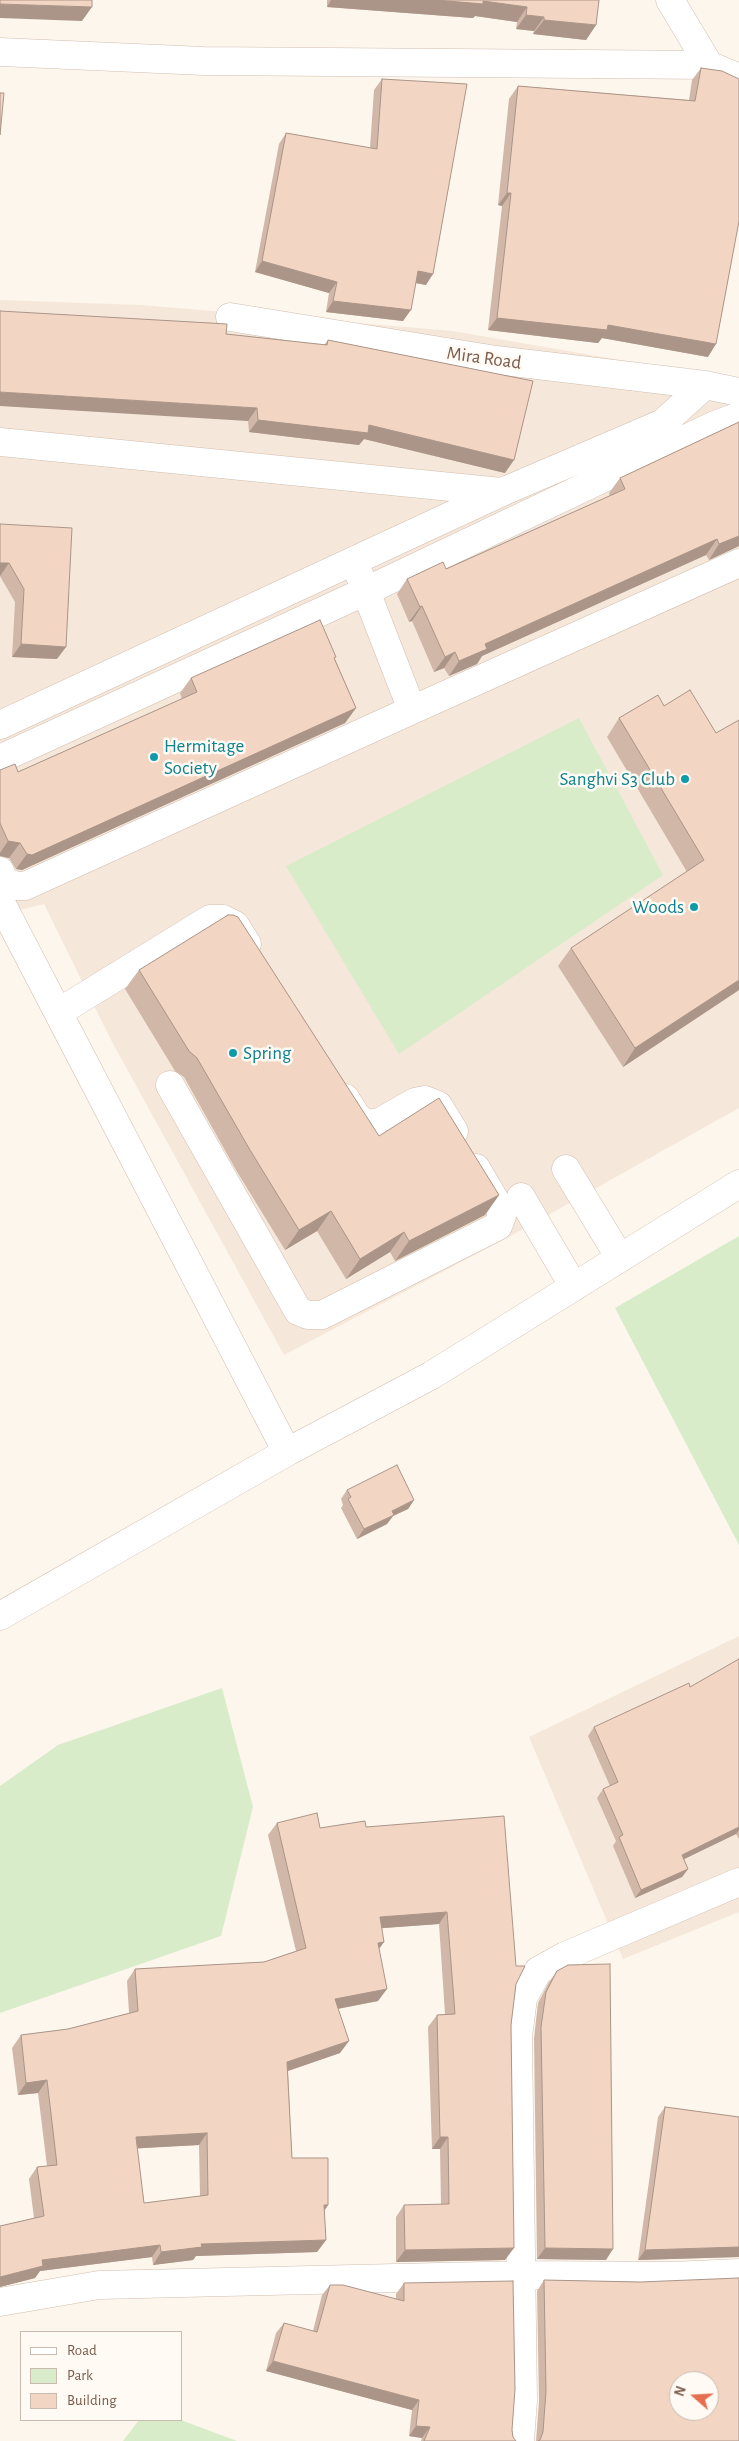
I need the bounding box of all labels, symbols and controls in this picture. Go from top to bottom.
street label: Mira Road [445,341,523,375]
place label: Hermitage Society [164,735,244,779]
marker: Hermitage Society [148,751,160,763]
place label: Sanghvi S3 Club [560,768,675,790]
marker: Sanghvi S3 Club [679,773,691,785]
place label: Woods [632,896,684,918]
marker: Woods [688,901,700,913]
place label: Spring [243,1042,291,1064]
marker: Spring [227,1047,239,1059]
legend [20,2331,182,2421]
text: Road [67,2343,97,2358]
text: Park [67,2368,93,2383]
north arrow [669,2371,719,2421]
text: N [673,2385,689,2398]
text: Building [67,2393,117,2408]

